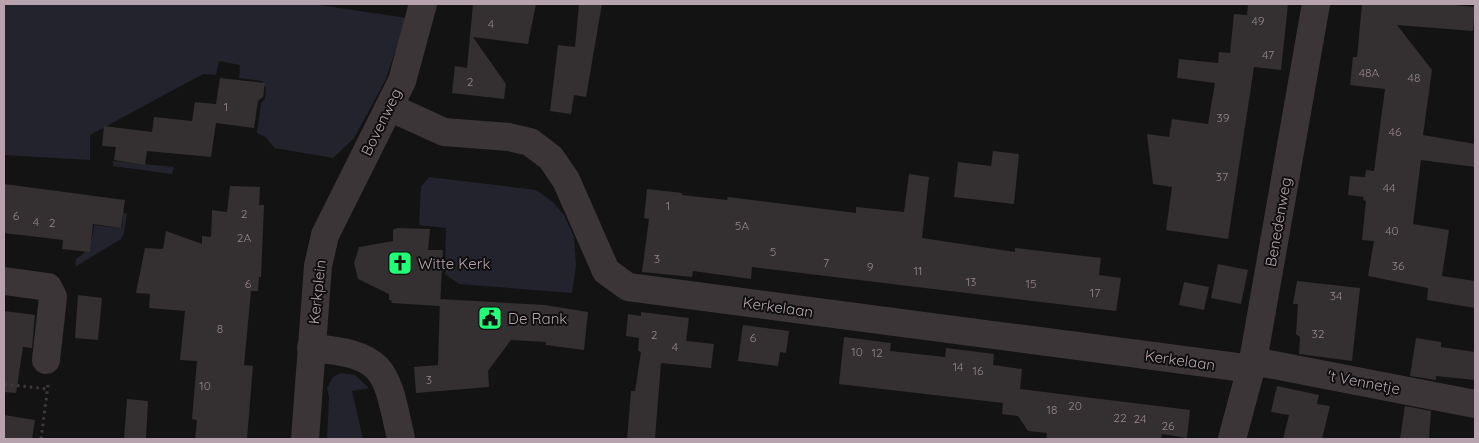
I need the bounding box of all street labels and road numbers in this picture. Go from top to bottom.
street label: Bovenweg [357,85,405,159]
street label: Benedenweg [1261,176,1295,268]
street label: Kerkplein [304,259,330,325]
street label: Kerkelaan [742,293,814,321]
street label: Kerkelaan [1144,346,1216,374]
street label: 't Vennetje [1326,366,1402,398]

